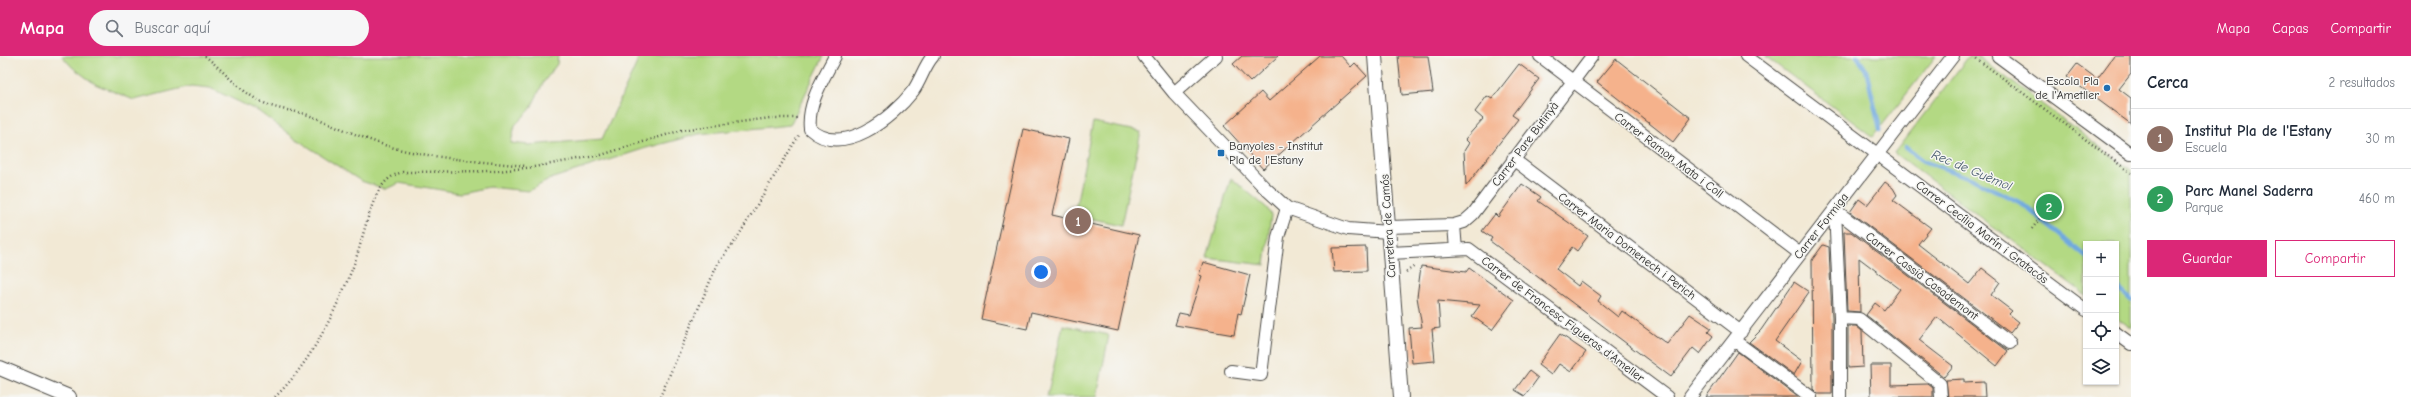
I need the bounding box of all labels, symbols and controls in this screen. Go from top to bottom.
search box [89,10,369,46]
text: Mapa [20,17,65,39]
icon: search [103,17,125,39]
text: Buscar aquí [135,19,210,37]
text: Mapa [2217,20,2250,37]
text: Capas [2272,20,2308,37]
text: Compartir [2330,20,2391,37]
text: Cerca [2147,73,2189,92]
place label: Escola Pla de l'Ametller [2035,74,2099,102]
text: 2 resultados [2328,75,2395,90]
marker: Escola Pla de l'Ametller [2102,83,2112,93]
street label: Carrer Pare Butinyà [1489,99,1561,189]
street label: Carrer Ramon Mata i Coll [1612,109,1726,201]
text: Institut Pla de l'Estany [2185,122,2332,140]
text: 1 [2157,131,2163,146]
text: 30 m [2365,131,2395,146]
place label: Banyoles - Institut Pla de l'Estany [1229,139,1323,167]
text: Escuela [2185,140,2227,155]
water label: Rec de Guèmol [1930,146,2015,194]
marker: Banyoles - Institut Pla de l'Estany [1216,148,1226,158]
street label: Carretera de Camós [1377,174,1399,278]
street label: Carrer Cecília Marín i Gratacós [1913,178,2051,286]
text: Parc Manel Saderra [2185,182,2313,200]
street label: Carrer Maria Domenech i Perich [1555,190,1699,302]
street label: Carrer Formiga [1791,190,1851,262]
text: 2 [2157,191,2163,206]
text: 460 m [2359,191,2395,206]
pin: 2 [2036,192,2062,222]
text: Parque [2185,200,2223,215]
pin: 1 [1065,206,1091,236]
street label: Carrer Cassià Casademont [1863,229,1982,323]
button: Guardar [2147,240,2267,277]
button: Compartir [2275,240,2395,277]
map controls [2083,241,2119,385]
button: + [2083,241,2119,277]
street label: Carrer de Francesc Figueras d'Ameller [1479,253,1647,385]
your location [1031,262,1051,282]
button: − [2083,277,2119,313]
button: locate [2083,313,2119,349]
button: layers [2083,349,2119,385]

